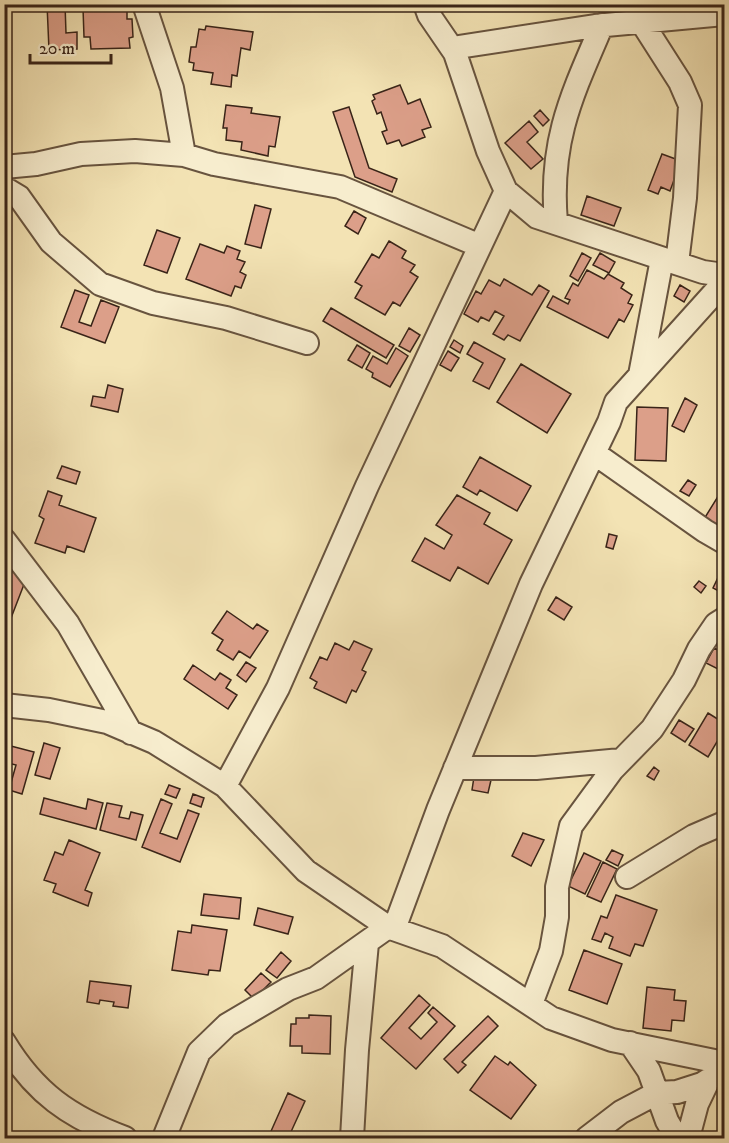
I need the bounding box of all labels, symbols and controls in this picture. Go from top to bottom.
scale bar [30,27,111,65]
text: 20 m [39,38,75,60]

